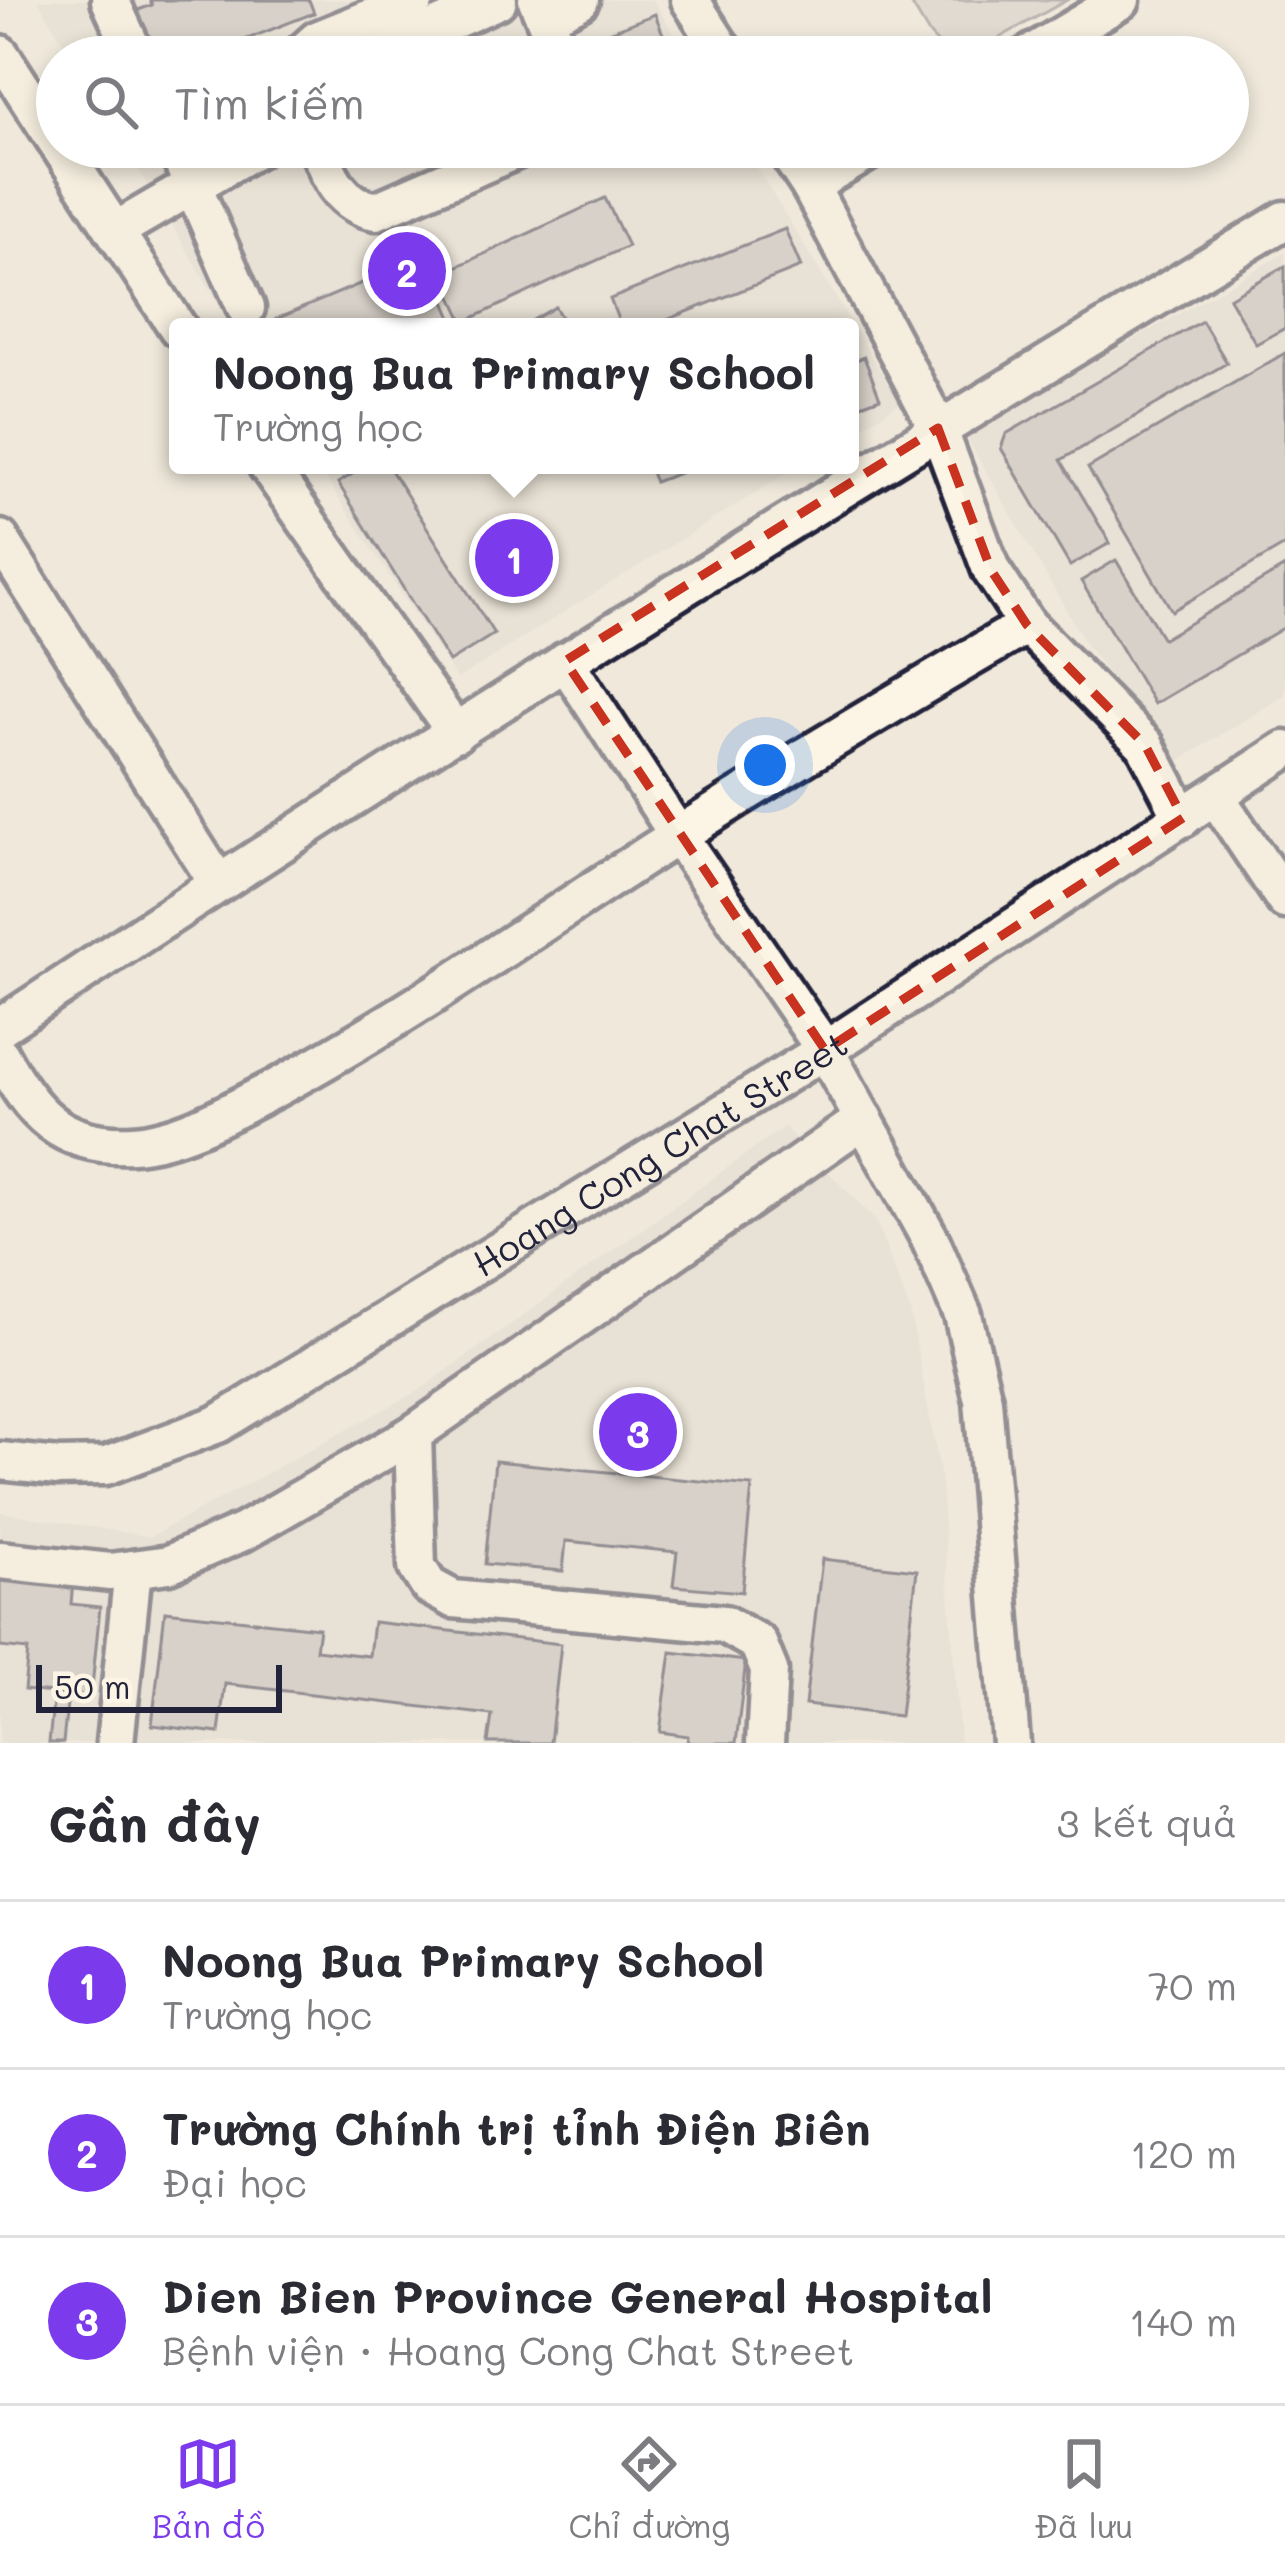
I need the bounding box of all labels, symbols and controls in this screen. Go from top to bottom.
search box [36,36,1249,168]
icon: search [78,69,144,135]
text: Tìm kiếm [174,73,365,131]
pin: 2 [368,226,446,316]
popup [169,318,859,474]
text: Noong Bua Primary School [213,342,815,400]
text: Trường học [213,400,423,451]
pin: 1 [475,513,553,603]
your location [735,735,795,795]
street label: Hoang Cong Chat Street [463,1019,855,1285]
pin: 3 [599,1387,677,1477]
scale bar [36,1659,282,1712]
text: 50 m [54,1664,130,1707]
text: Gần đây [48,1788,261,1855]
text: 3 kết quả [1057,1796,1237,1847]
text: Noong Bua Primary School [162,1930,764,1988]
text: 1 [78,1959,96,2010]
text: 70 m [1148,1959,1237,2010]
text: Trường học [162,1988,373,2039]
text: Trường Chính trị tỉnh Điện Biên [162,2098,871,2156]
text: 2 [76,2127,98,2178]
text: 120 m [1130,2127,1237,2178]
text: Đại học [162,2156,307,2207]
text: Dien Bien Province General Hospital [162,2266,993,2324]
text: 3 [75,2295,99,2346]
text: 140 m [1129,2295,1237,2346]
text: Bệnh viện · Hoang Cong Chat Street [162,2324,854,2375]
tab: Bản đồ [152,2431,265,2546]
tab: Chỉ đường [568,2431,730,2546]
tab: Đã lưu [1034,2431,1133,2546]

